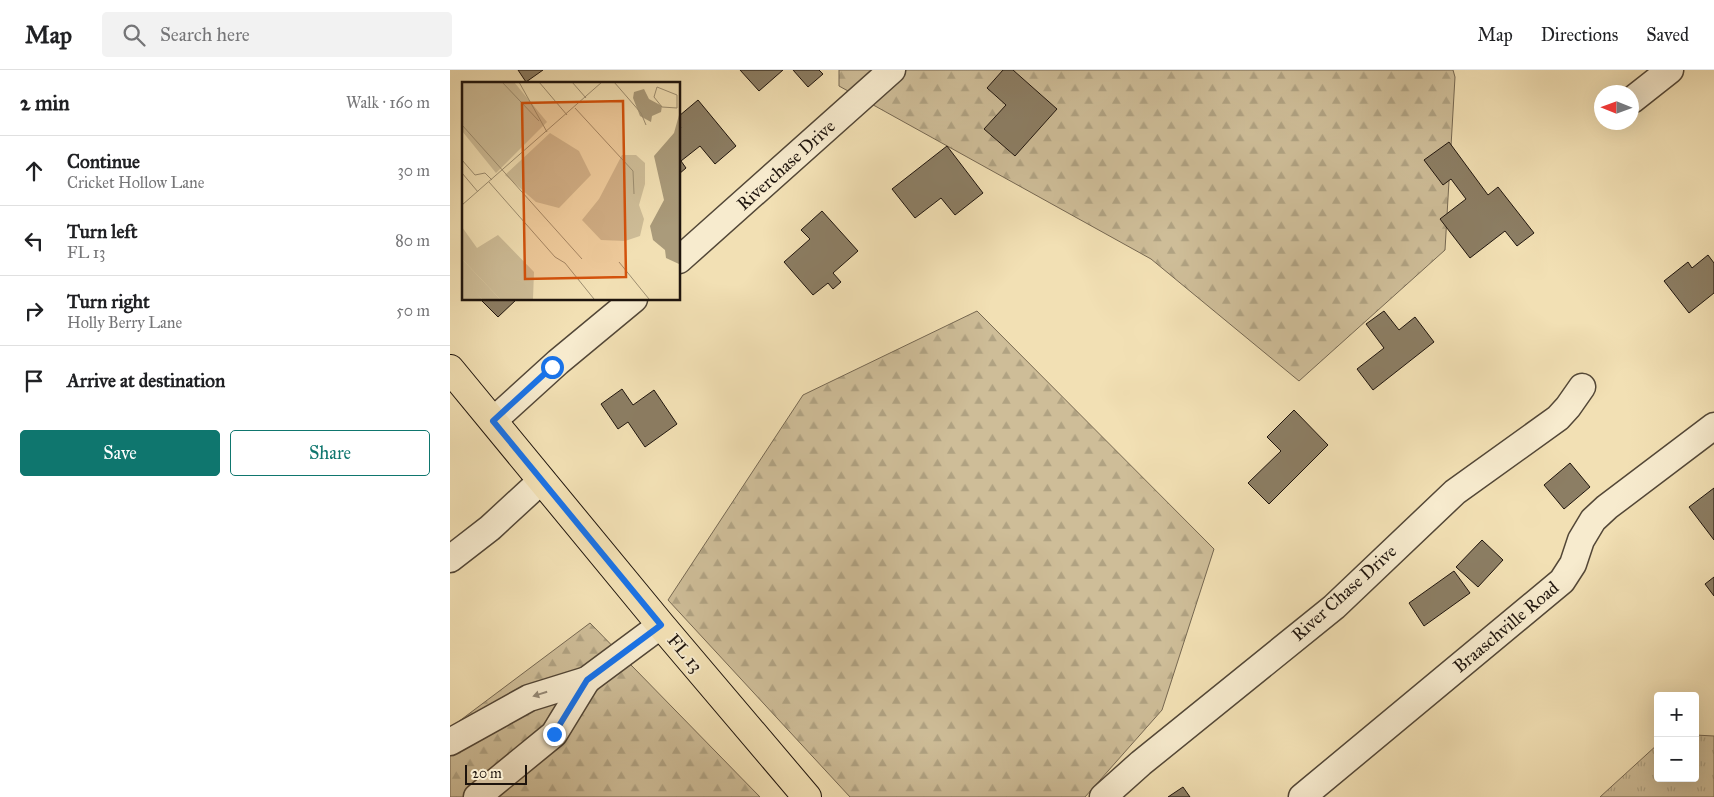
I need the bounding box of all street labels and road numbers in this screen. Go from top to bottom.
street label: Riverchase Drive [732,115,840,215]
street label: River Chase Drive [1287,540,1401,646]
street label: Braaschville Road [1449,577,1563,677]
street label: FL 13 [663,629,707,677]

